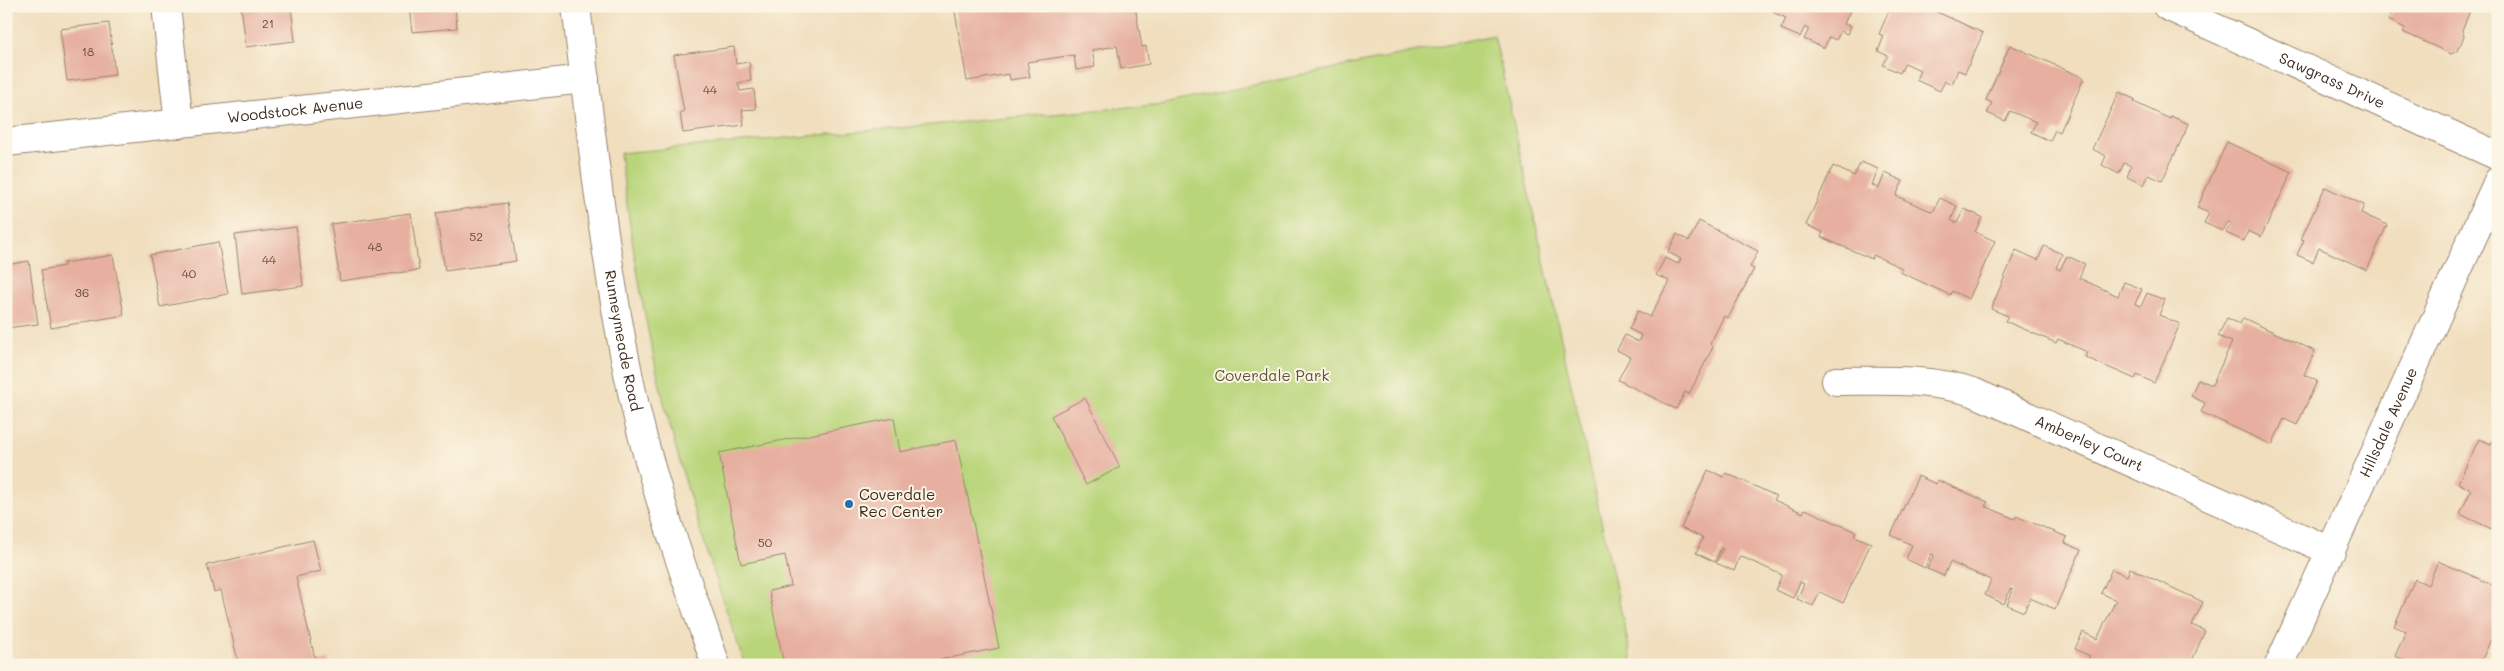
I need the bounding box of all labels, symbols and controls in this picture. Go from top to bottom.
house number: 21 [262,15,274,31]
house number: 18 [82,43,94,59]
street label: Sawgrass Drive [2276,47,2388,112]
house number: 44 [703,81,717,97]
street label: Woodstock Avenue [226,92,364,127]
house number: 52 [469,228,483,244]
house number: 48 [368,238,382,254]
house number: 44 [262,251,276,267]
house number: 40 [182,265,197,281]
street label: Runneymeade Road [601,269,647,413]
house number: 36 [75,284,89,300]
street label: Hillsdale Avenue [2354,364,2421,480]
park label: Coverdale Park [1214,365,1330,385]
street label: Amberley Court [2032,410,2147,475]
place label: Coverdale Rec Center [859,484,943,521]
marker: Coverdale Rec Center [843,498,855,510]
house number: 50 [758,534,773,550]

